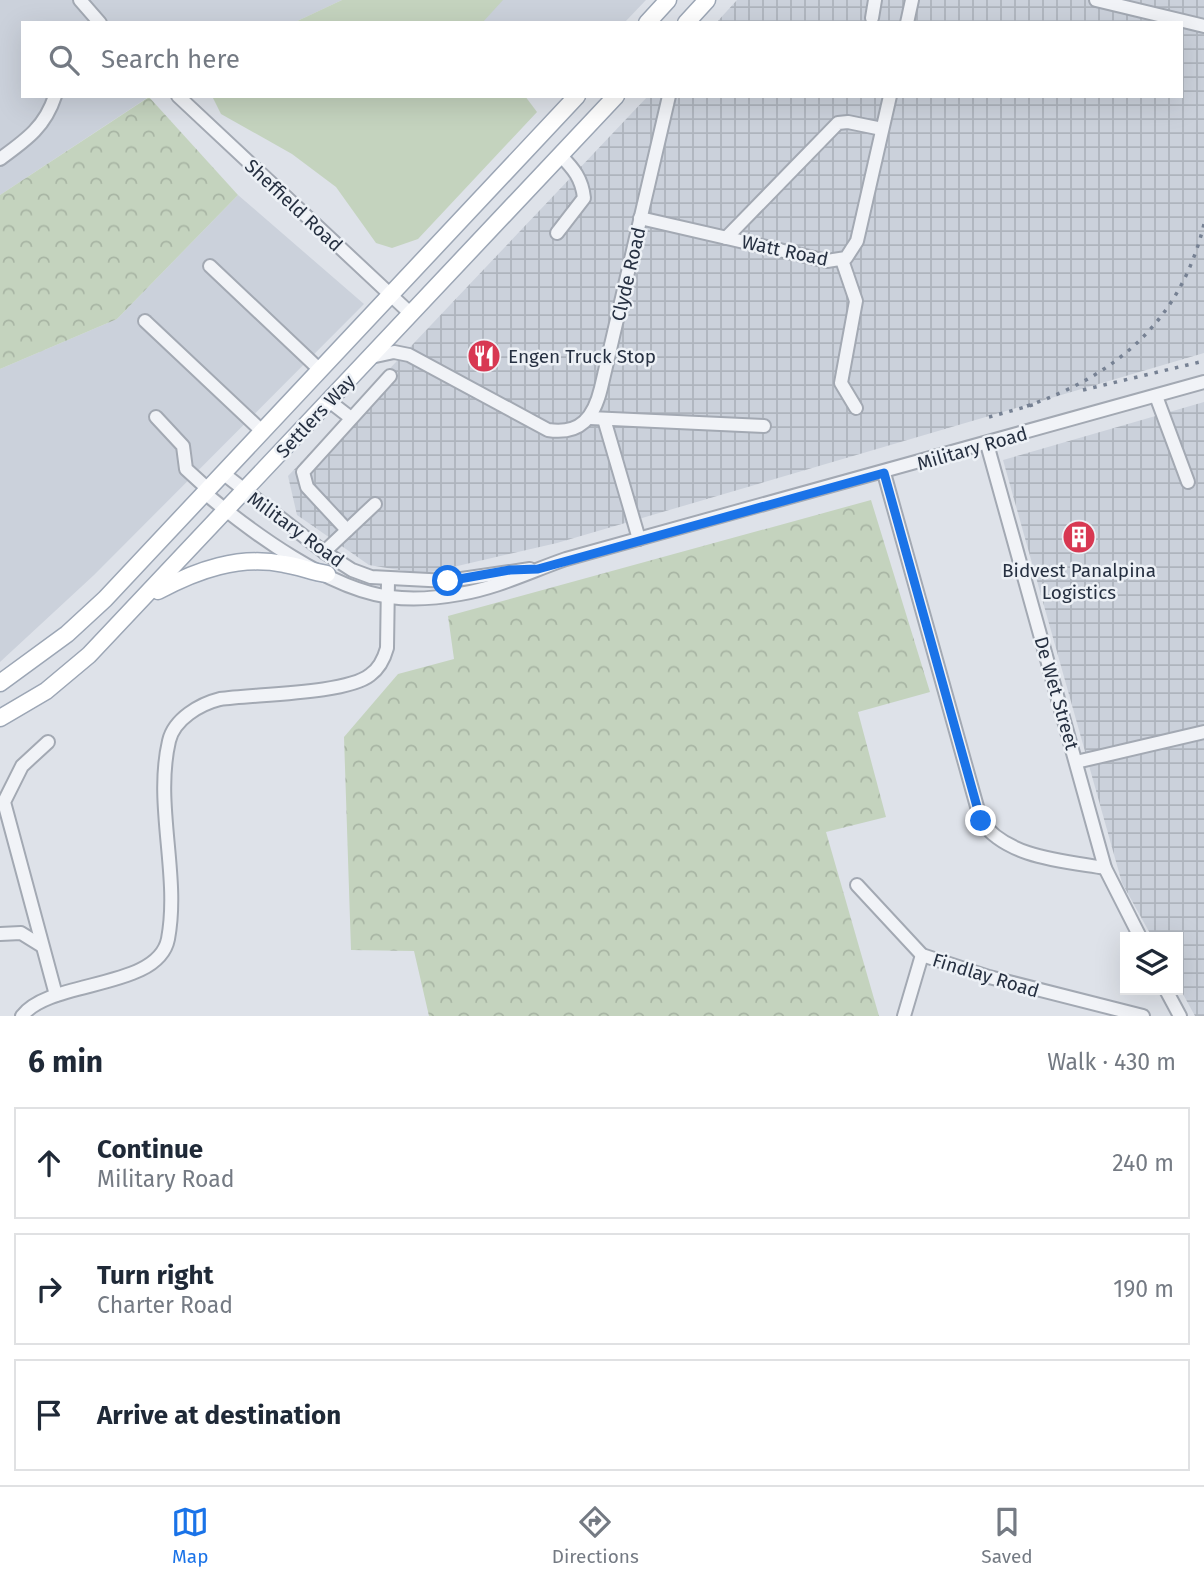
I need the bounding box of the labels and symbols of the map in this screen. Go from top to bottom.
street label: Sheffield Road [240,154,347,256]
street label: Clyde Road [607,225,650,323]
street label: Watt Road [739,230,830,271]
restaurant icon: Engen Truck Stop [465,337,503,375]
place label: Engen Truck Stop [508,345,656,368]
street label: Settlers Way [271,369,360,463]
street label: Military Road [914,422,1030,475]
street label: Military Road [243,487,348,572]
building icon: Bidvest Panalpina Logistics [1060,518,1098,556]
place label: Bidvest Panalpina Logistics [1002,559,1156,604]
route start [432,565,463,596]
street label: De Wet Street [1029,634,1084,753]
route end [965,805,996,836]
street label: Findlay Road [930,948,1042,1003]

